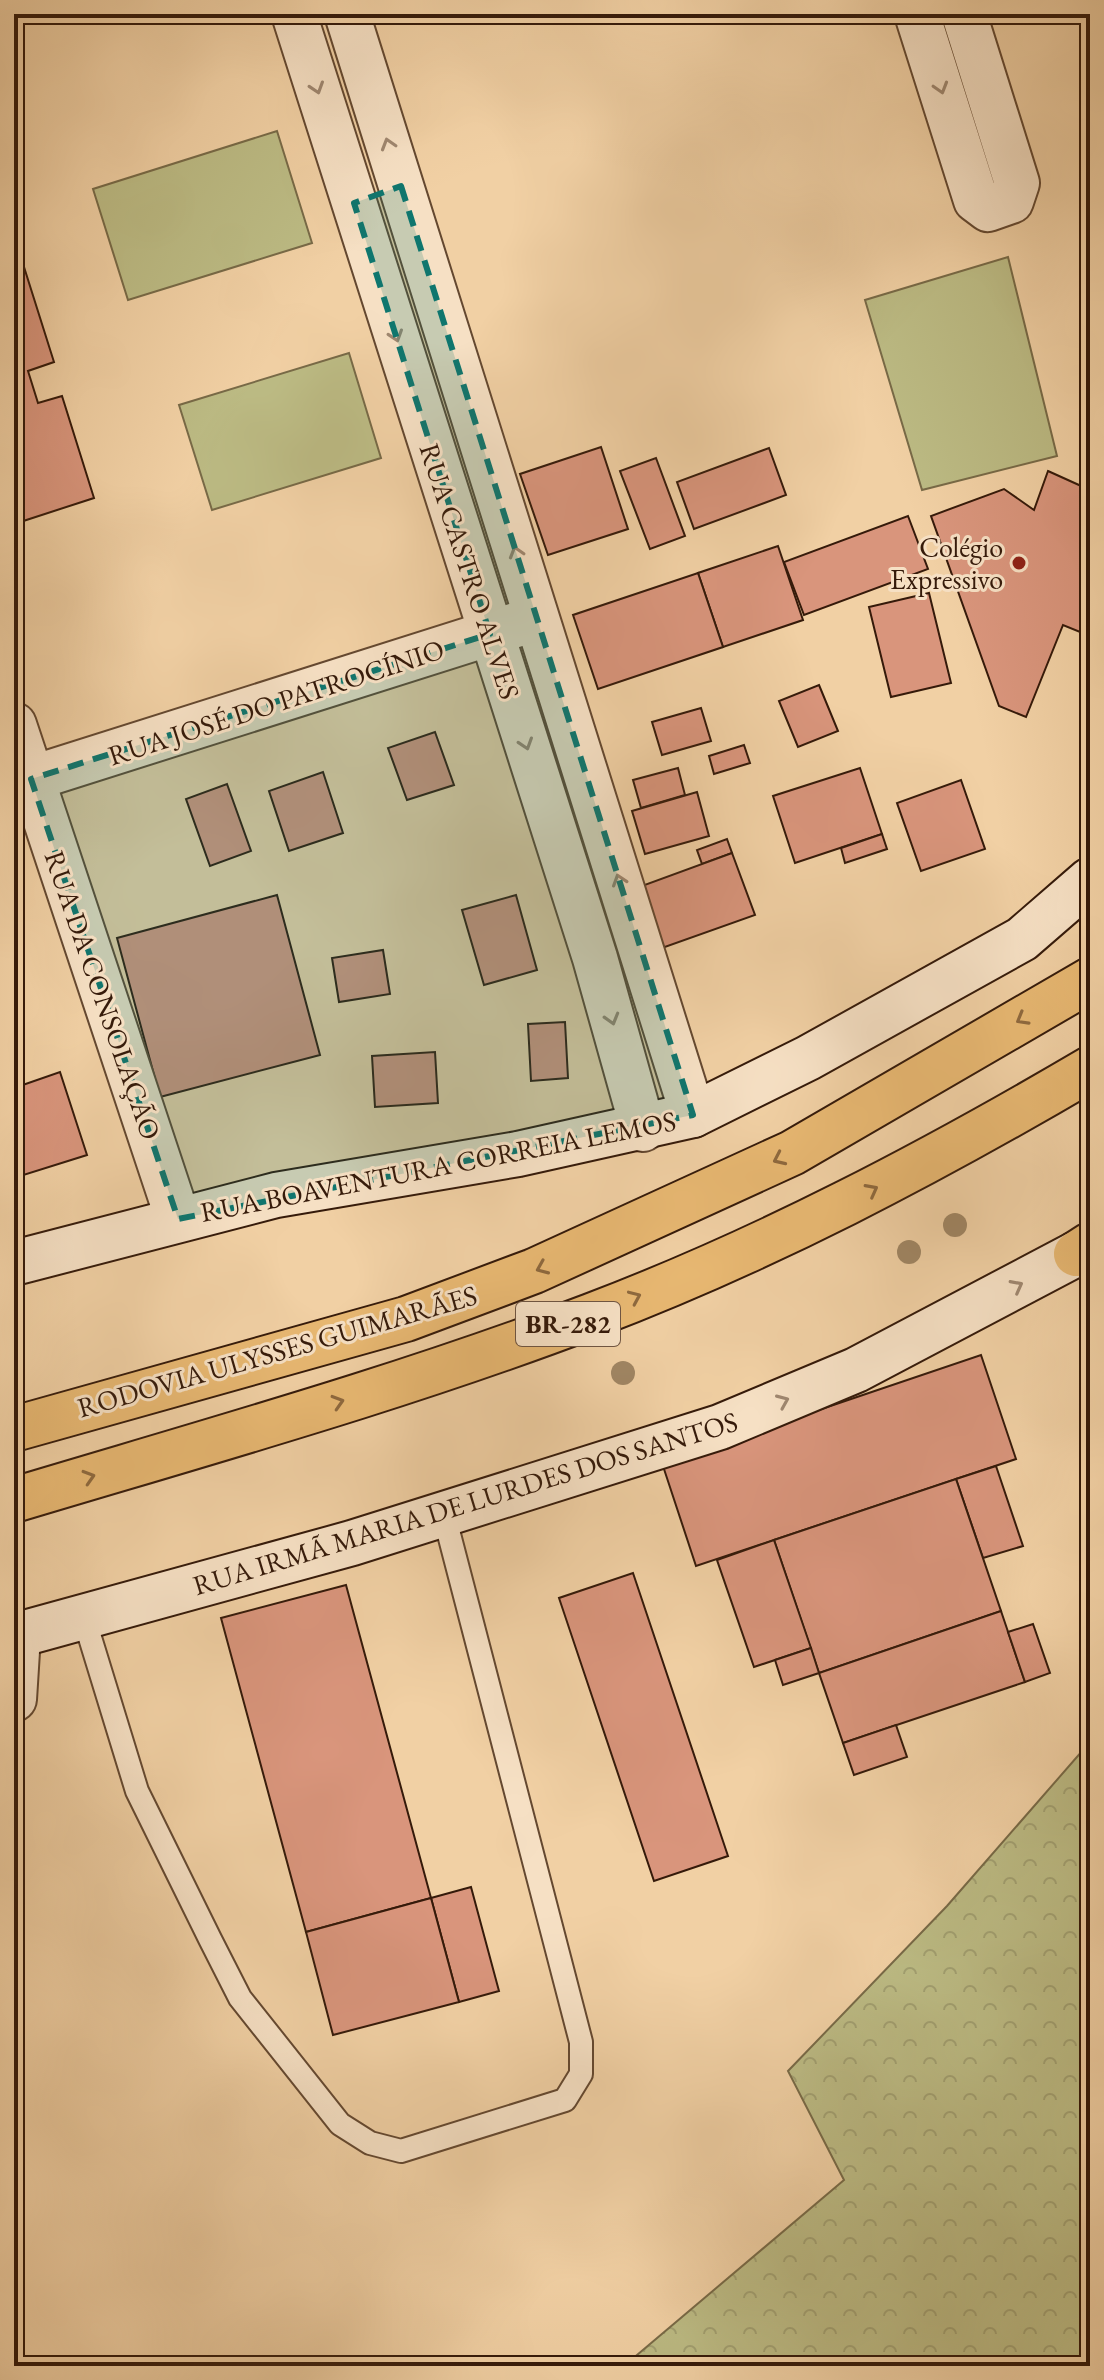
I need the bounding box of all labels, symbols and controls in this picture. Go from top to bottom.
one-way arrow [308,81,324,95]
one-way arrow [932,81,948,95]
one-way arrow [381,137,397,151]
one-way arrow [387,329,403,343]
street label: RUA CASTRO ALVES [412,439,528,703]
place label: Colégio Expressivo [890,529,1003,597]
one-way arrow [509,546,525,559]
marker: Colégio Expressivo [1010,554,1028,572]
street label: RUA JOSÉ DO PATROCÍNIO [103,631,449,773]
one-way arrow [516,736,532,750]
street label: RUA DA CONSOLAÇÃO [37,846,169,1144]
one-way arrow [613,874,629,888]
one-way arrow [1016,1009,1031,1025]
one-way arrow [603,1011,619,1025]
street label: RUA BOAVENTURA CORREIA LEMOS [197,1102,679,1230]
one-way arrow [772,1149,787,1165]
one-way arrow [864,1184,878,1199]
one-way arrow [536,1258,550,1274]
street label: RODOVIA ULYSSES GUIMARÃES [73,1277,481,1425]
one-way arrow [1008,1281,1023,1296]
one-way arrow [627,1290,641,1306]
road number: BR-282 [516,1302,620,1346]
one-way arrow [775,1394,790,1410]
one-way arrow [330,1395,344,1411]
street label: RUA IRMÃ MARIA DE LURDES DOS SANTOS [188,1403,742,1603]
one-way arrow [81,1471,95,1487]

